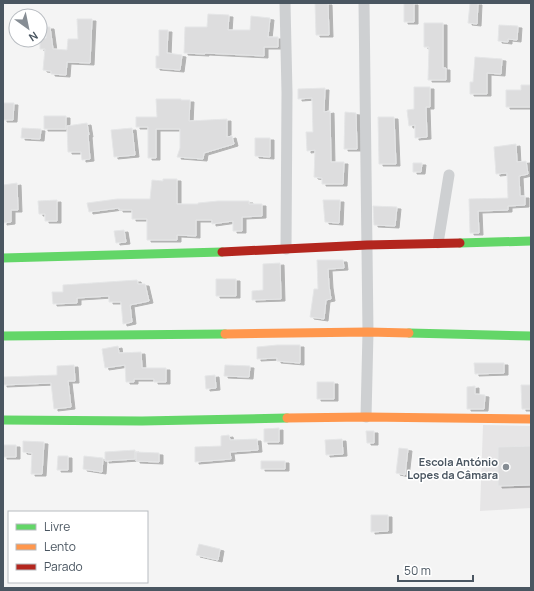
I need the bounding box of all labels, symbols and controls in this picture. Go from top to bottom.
north arrow [8,8,48,48]
text: N [26,28,41,45]
place label: Escola António Lopes da Câmara [407,454,498,482]
marker: Escola António Lopes da Câmara [501,462,511,472]
legend [8,511,148,583]
text: Livre [44,518,70,535]
text: Lento [44,538,76,555]
scale bar [398,557,473,583]
text: Parado [44,558,83,575]
text: 50 m [404,562,431,579]

